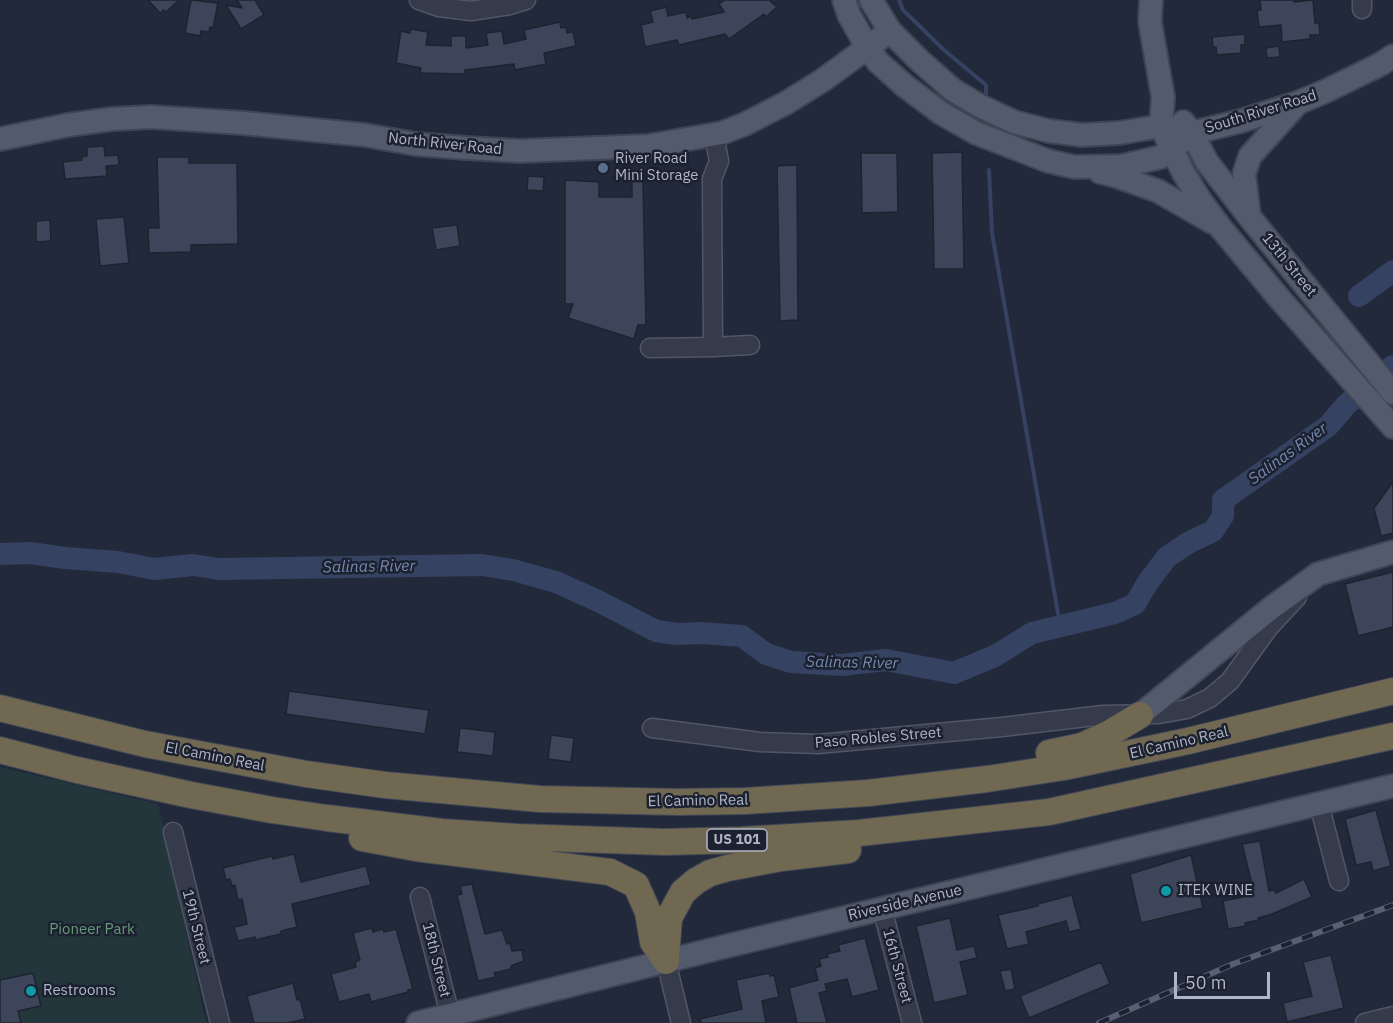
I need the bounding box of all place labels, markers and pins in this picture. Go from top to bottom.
place label: River Road Mini Storage [615,150,699,185]
marker: River Road Mini Storage [596,161,610,175]
place label: ITEK WINE [1178,882,1253,900]
marker: ITEK WINE [1159,884,1173,898]
place label: Restrooms [43,982,116,1000]
marker: Restrooms [24,984,38,998]

